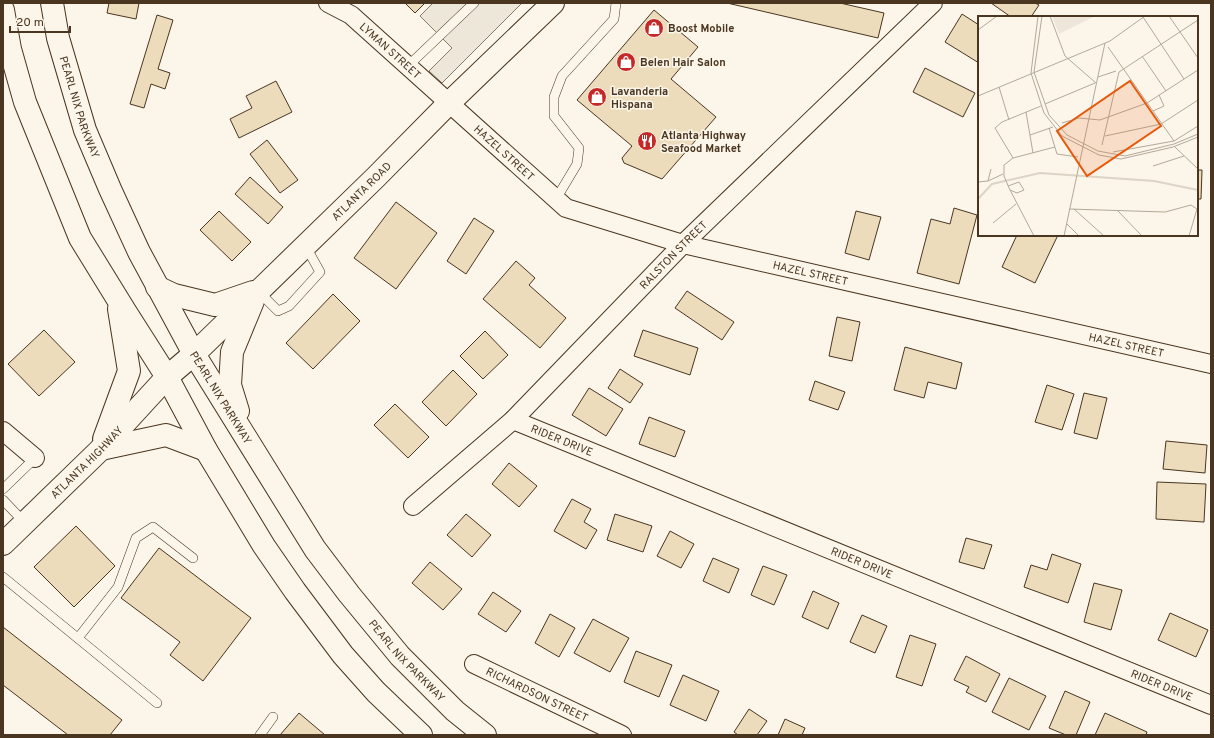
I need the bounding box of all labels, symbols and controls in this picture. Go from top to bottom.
scale bar [10,8,70,34]
text: 20 m [16,15,44,31]
inset map [978,16,1198,236]
shop icon: Boost Mobile [643,17,665,39]
street label: LYMAN STREET [356,20,423,82]
place label: Boost Mobile [668,22,734,36]
shop icon: Belen Hair Salon [615,51,637,73]
street label: PEARL NIX PARKWAY [56,55,102,161]
place label: Belen Hair Salon [640,56,726,70]
place label: Lavanderia Hispana [611,85,668,112]
shop icon: Lavanderia Hispana [586,86,608,108]
street label: HAZEL STREET [470,123,537,184]
place label: Atlanta Highway Seafood Market [661,129,746,156]
restaurant icon: Atlanta Highway Seafood Market [636,130,658,152]
street label: ATLANTA ROAD [329,159,395,224]
street label: RALSTON STREET [637,218,711,293]
street label: HAZEL STREET [771,259,849,289]
street label: HAZEL STREET [1087,330,1165,361]
street label: PEARL NIX PARKWAY [186,349,254,447]
street label: RIDER DRIVE [529,422,595,460]
street label: ATLANTA HIGHWAY [48,424,126,502]
street label: RIDER DRIVE [829,545,895,582]
street label: PEARL NIX PARKWAY [365,617,448,705]
street label: RICHARDSON STREET [483,665,590,726]
street label: RIDER DRIVE [1129,667,1195,705]

